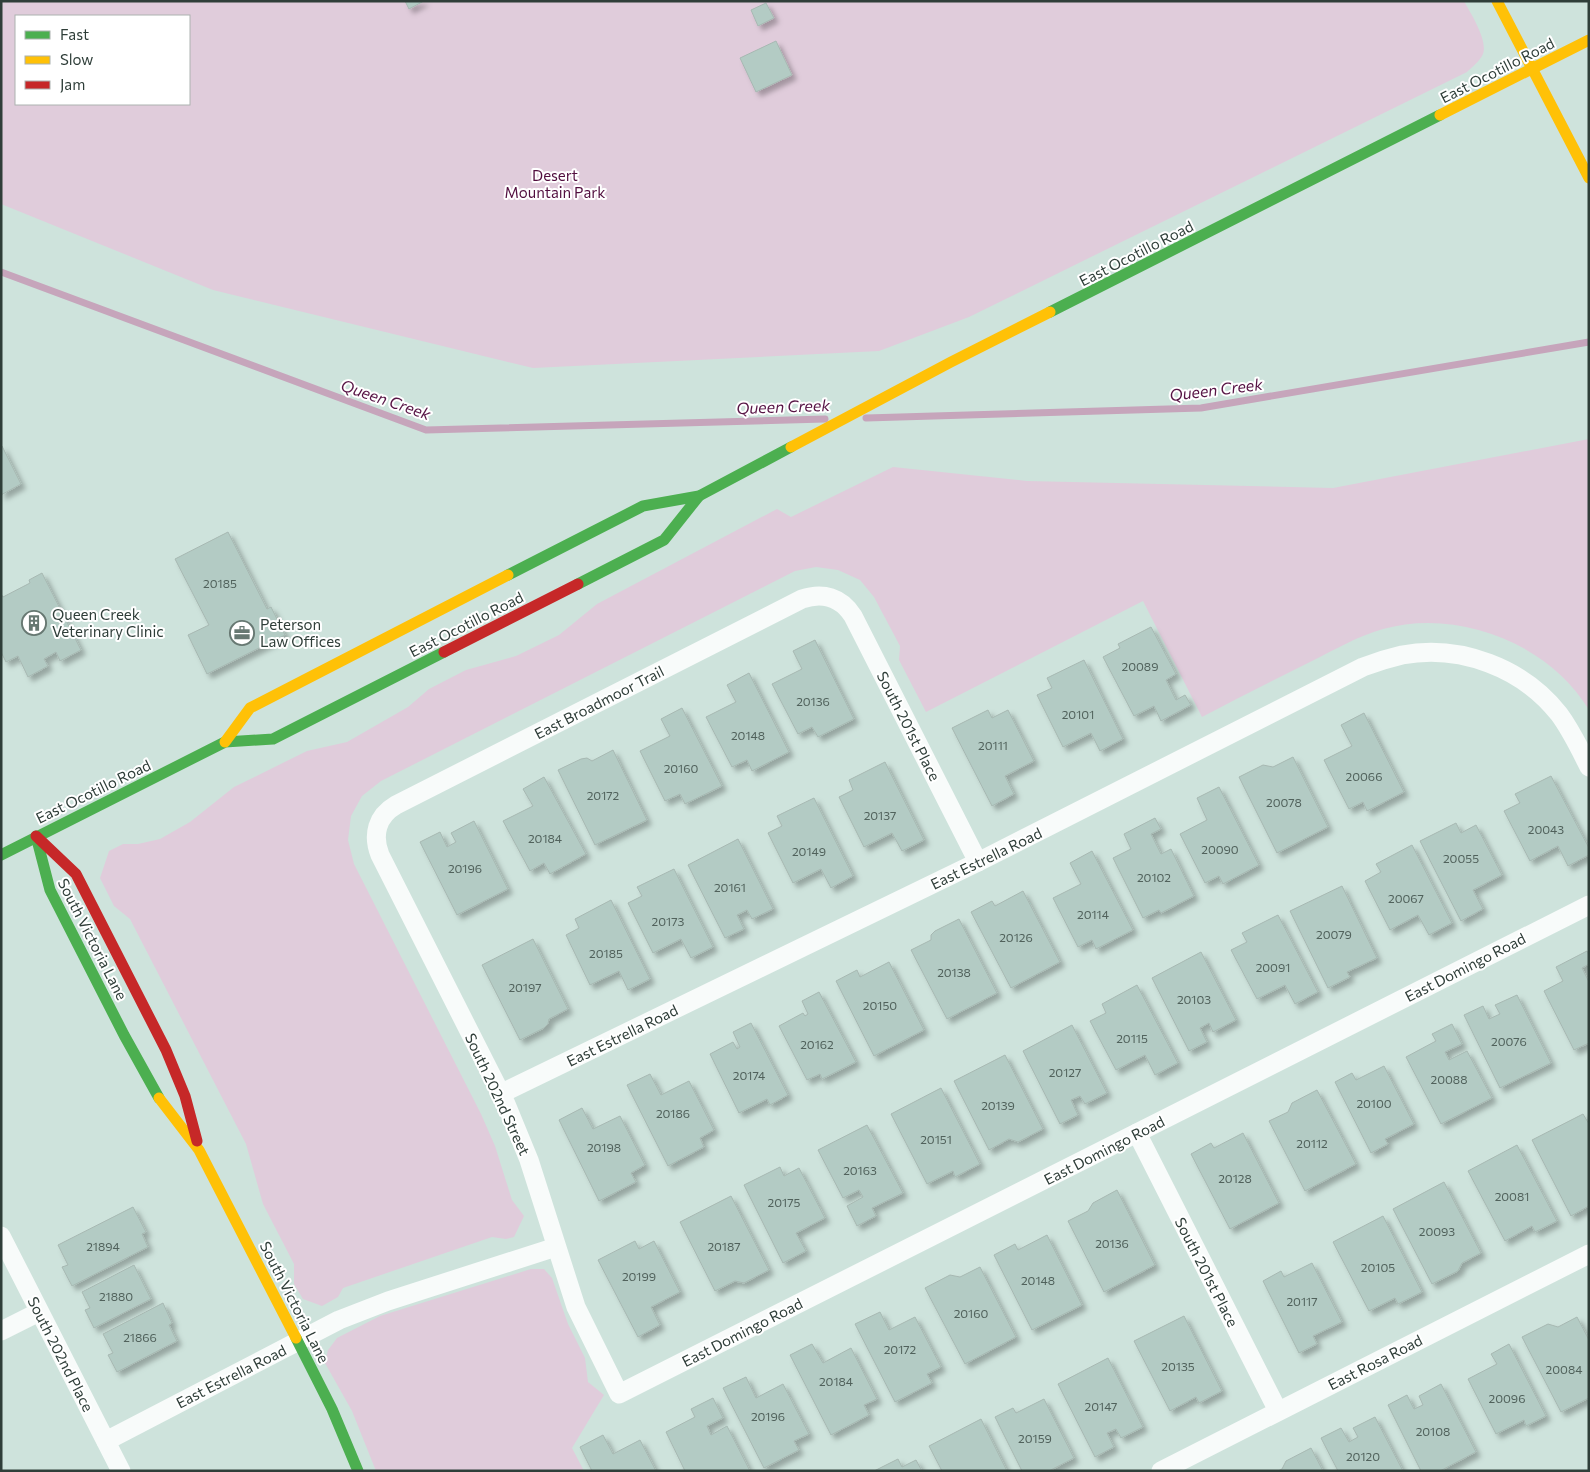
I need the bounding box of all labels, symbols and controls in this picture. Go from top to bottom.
legend [15,15,190,105]
text: Fast [60,25,89,43]
street label: East Ocotillo Road [1437,33,1557,107]
text: Slow [60,50,93,68]
text: Jam [60,75,85,93]
park label: Desert Mountain Park [505,166,605,201]
street label: East Ocotillo Road [1076,216,1196,290]
water label: Queen Creek [1168,374,1264,404]
water label: Queen Creek [339,375,434,423]
water label: Queen Creek [736,395,831,417]
house number: 20185 [203,576,237,590]
street label: East Ocotillo Road [406,587,526,661]
place label: Queen Creek Veterinary Clinic [52,605,164,640]
building icon: Queen Creek Veterinary Clinic [21,610,47,636]
place label: Peterson Law Offices [260,615,341,650]
office icon: Peterson Law Offices [229,620,255,646]
house number: 20089 [1122,659,1158,673]
street label: East Broadmoor Trail [531,662,667,742]
street label: South 201st Place [874,668,944,784]
house number: 20136 [796,694,830,708]
house number: 20101 [1062,707,1094,721]
house number: 20148 [731,728,765,742]
house number: 20111 [978,738,1008,752]
street label: East Ocotillo Road [33,755,153,827]
house number: 20160 [664,761,699,775]
house number: 20066 [1346,769,1382,783]
house number: 20172 [587,788,620,802]
house number: 20078 [1266,795,1302,809]
house number: 20137 [864,808,896,822]
house number: 20043 [1528,822,1564,836]
street label: East Estrella Road [928,823,1044,893]
house number: 20184 [528,831,562,845]
house number: 20090 [1201,842,1239,856]
house number: 20149 [792,844,826,858]
house number: 20055 [1443,851,1479,865]
house number: 20196 [448,861,482,875]
house number: 20102 [1137,870,1171,884]
street label: South Victoria Lane [55,875,131,1003]
house number: 20161 [714,880,746,894]
house number: 20067 [1388,891,1424,905]
house number: 20114 [1077,907,1109,921]
house number: 20173 [652,914,685,928]
house number: 20079 [1316,927,1352,941]
street label: East Domingo Road [1402,929,1528,1005]
house number: 20126 [999,930,1033,944]
house number: 20185 [589,946,623,960]
house number: 20091 [1256,960,1290,974]
house number: 20138 [937,965,971,979]
house number: 20197 [508,980,542,994]
house number: 20103 [1177,992,1211,1006]
house number: 20150 [863,998,897,1012]
street label: East Estrella Road [564,1000,680,1070]
street label: South 202nd Street [462,1030,534,1158]
house number: 20115 [1116,1031,1148,1045]
house number: 20076 [1491,1034,1527,1048]
house number: 20162 [800,1037,834,1051]
house number: 20127 [1049,1065,1081,1079]
house number: 20174 [733,1068,765,1082]
house number: 20088 [1431,1072,1467,1086]
house number: 20100 [1356,1096,1392,1110]
house number: 20139 [981,1098,1015,1112]
house number: 20186 [656,1106,690,1120]
street label: East Domingo Road [1041,1112,1167,1188]
house number: 20151 [920,1132,952,1146]
house number: 20112 [1296,1136,1328,1150]
house number: 20198 [587,1140,621,1154]
house number: 20163 [843,1163,877,1177]
house number: 20128 [1218,1171,1252,1185]
house number: 20081 [1495,1189,1529,1203]
house number: 20175 [768,1195,800,1209]
street label: South 201st Place [1172,1214,1242,1330]
house number: 20093 [1419,1224,1455,1238]
house number: 20136 [1095,1236,1129,1250]
street label: South Victoria Lane [257,1238,333,1366]
house number: 21894 [86,1239,120,1253]
house number: 20187 [707,1239,741,1253]
house number: 20105 [1361,1260,1395,1274]
house number: 20199 [622,1269,656,1283]
house number: 20148 [1021,1273,1055,1287]
house number: 21880 [99,1289,133,1303]
street label: South 202nd Place [24,1294,98,1415]
street label: East Domingo Road [679,1294,805,1370]
house number: 20117 [1286,1294,1318,1308]
house number: 20160 [954,1306,989,1320]
house number: 21866 [123,1330,157,1344]
street label: East Rosa Road [1325,1330,1425,1394]
street label: East Estrella Road [173,1340,289,1412]
house number: 20172 [884,1342,917,1356]
house number: 20135 [1161,1359,1195,1373]
house number: 20084 [1546,1362,1582,1376]
house number: 20184 [819,1374,853,1388]
house number: 20096 [1489,1391,1525,1405]
house number: 20147 [1085,1399,1117,1413]
house number: 20196 [751,1409,785,1423]
house number: 20108 [1416,1424,1450,1438]
house number: 20159 [1018,1431,1052,1445]
house number: 20120 [1346,1449,1380,1463]

